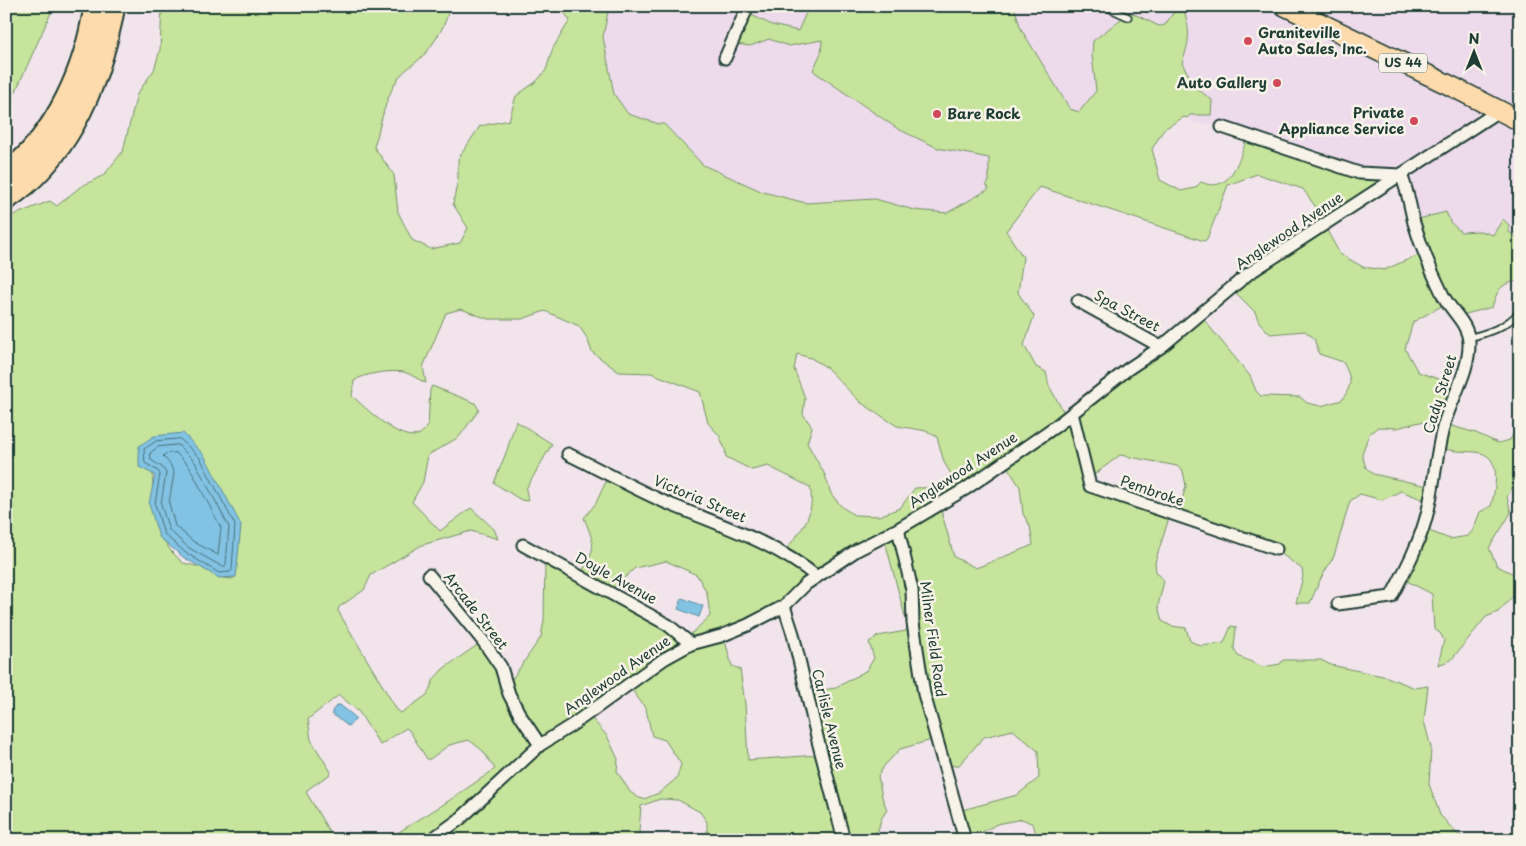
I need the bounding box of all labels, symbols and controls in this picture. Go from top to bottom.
place label: Graniteville Auto Sales, Inc. [1258,22,1367,59]
north arrow [1448,28,1498,78]
text: N [1468,28,1480,49]
marker: Graniteville Auto Sales, Inc. [1242,35,1254,47]
road number: US 44 [1379,54,1427,72]
place label: Auto Gallery [1177,72,1267,93]
marker: Auto Gallery [1271,77,1283,89]
place label: Private Appliance Service [1279,102,1404,139]
place label: Bare Rock [947,103,1020,124]
marker: Bare Rock [931,108,943,120]
marker: Private Appliance Service [1408,115,1420,127]
street label: Anglewood Avenue [1231,186,1347,274]
street label: Spa Street [1091,284,1164,337]
street label: Cady Street [1418,352,1462,436]
street label: Anglewood Avenue [904,426,1022,513]
street label: Victoria Street [651,470,750,528]
street label: Pembroke [1117,470,1187,511]
street label: Doyle Avenue [571,546,661,609]
street label: Arcade Street [439,567,514,654]
street label: Milner Field Road [915,580,952,698]
street label: Anglewood Avenue [559,630,675,719]
street label: Carlisle Avenue [807,667,852,771]

